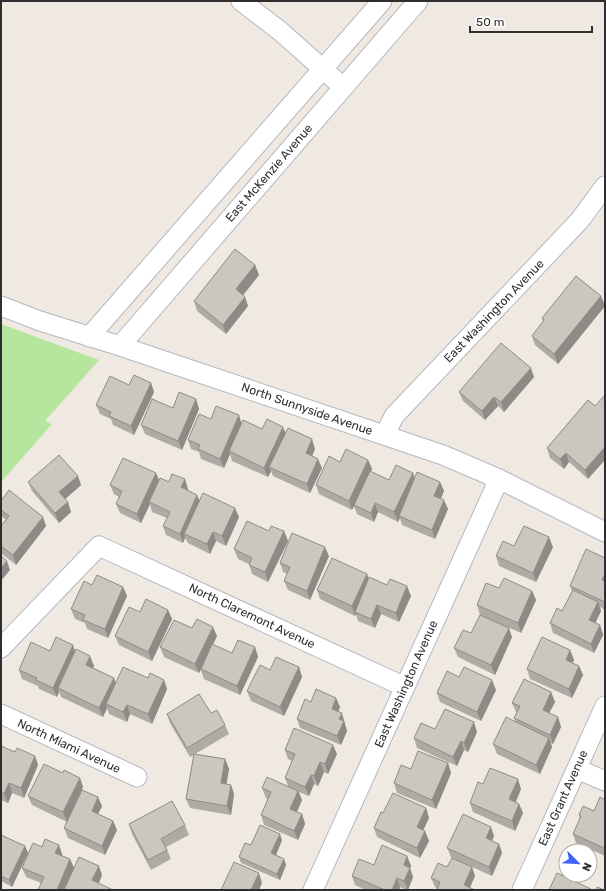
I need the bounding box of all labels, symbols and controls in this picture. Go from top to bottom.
scale bar [470,8,592,34]
text: 50 m [476,15,504,29]
street label: East McKenzie Avenue [223,121,315,225]
street label: East Washington Avenue [441,256,547,365]
street label: North Sunnyside Avenue [240,380,375,438]
street label: North Claremont Avenue [187,581,318,652]
street label: East Washington Avenue [372,618,441,750]
street label: North Miami Avenue [15,716,123,776]
street label: East Grant Avenue [536,748,591,848]
north arrow [558,843,598,883]
text: N [579,861,594,873]

